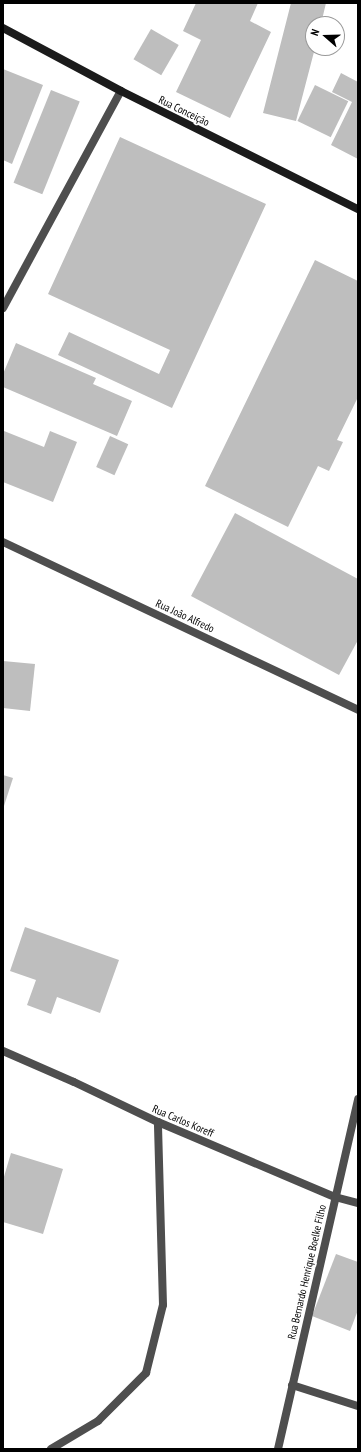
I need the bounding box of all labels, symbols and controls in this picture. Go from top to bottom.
north arrow [305,16,345,56]
text: N [307,27,322,37]
street label: Rua Conceição [156,93,212,129]
street label: Rua João Alfredo [154,597,216,635]
street label: Rua Carlos Koreff [150,1102,216,1140]
street label: Rua Bernardo Henrique Boelke Filho [285,1203,329,1341]

